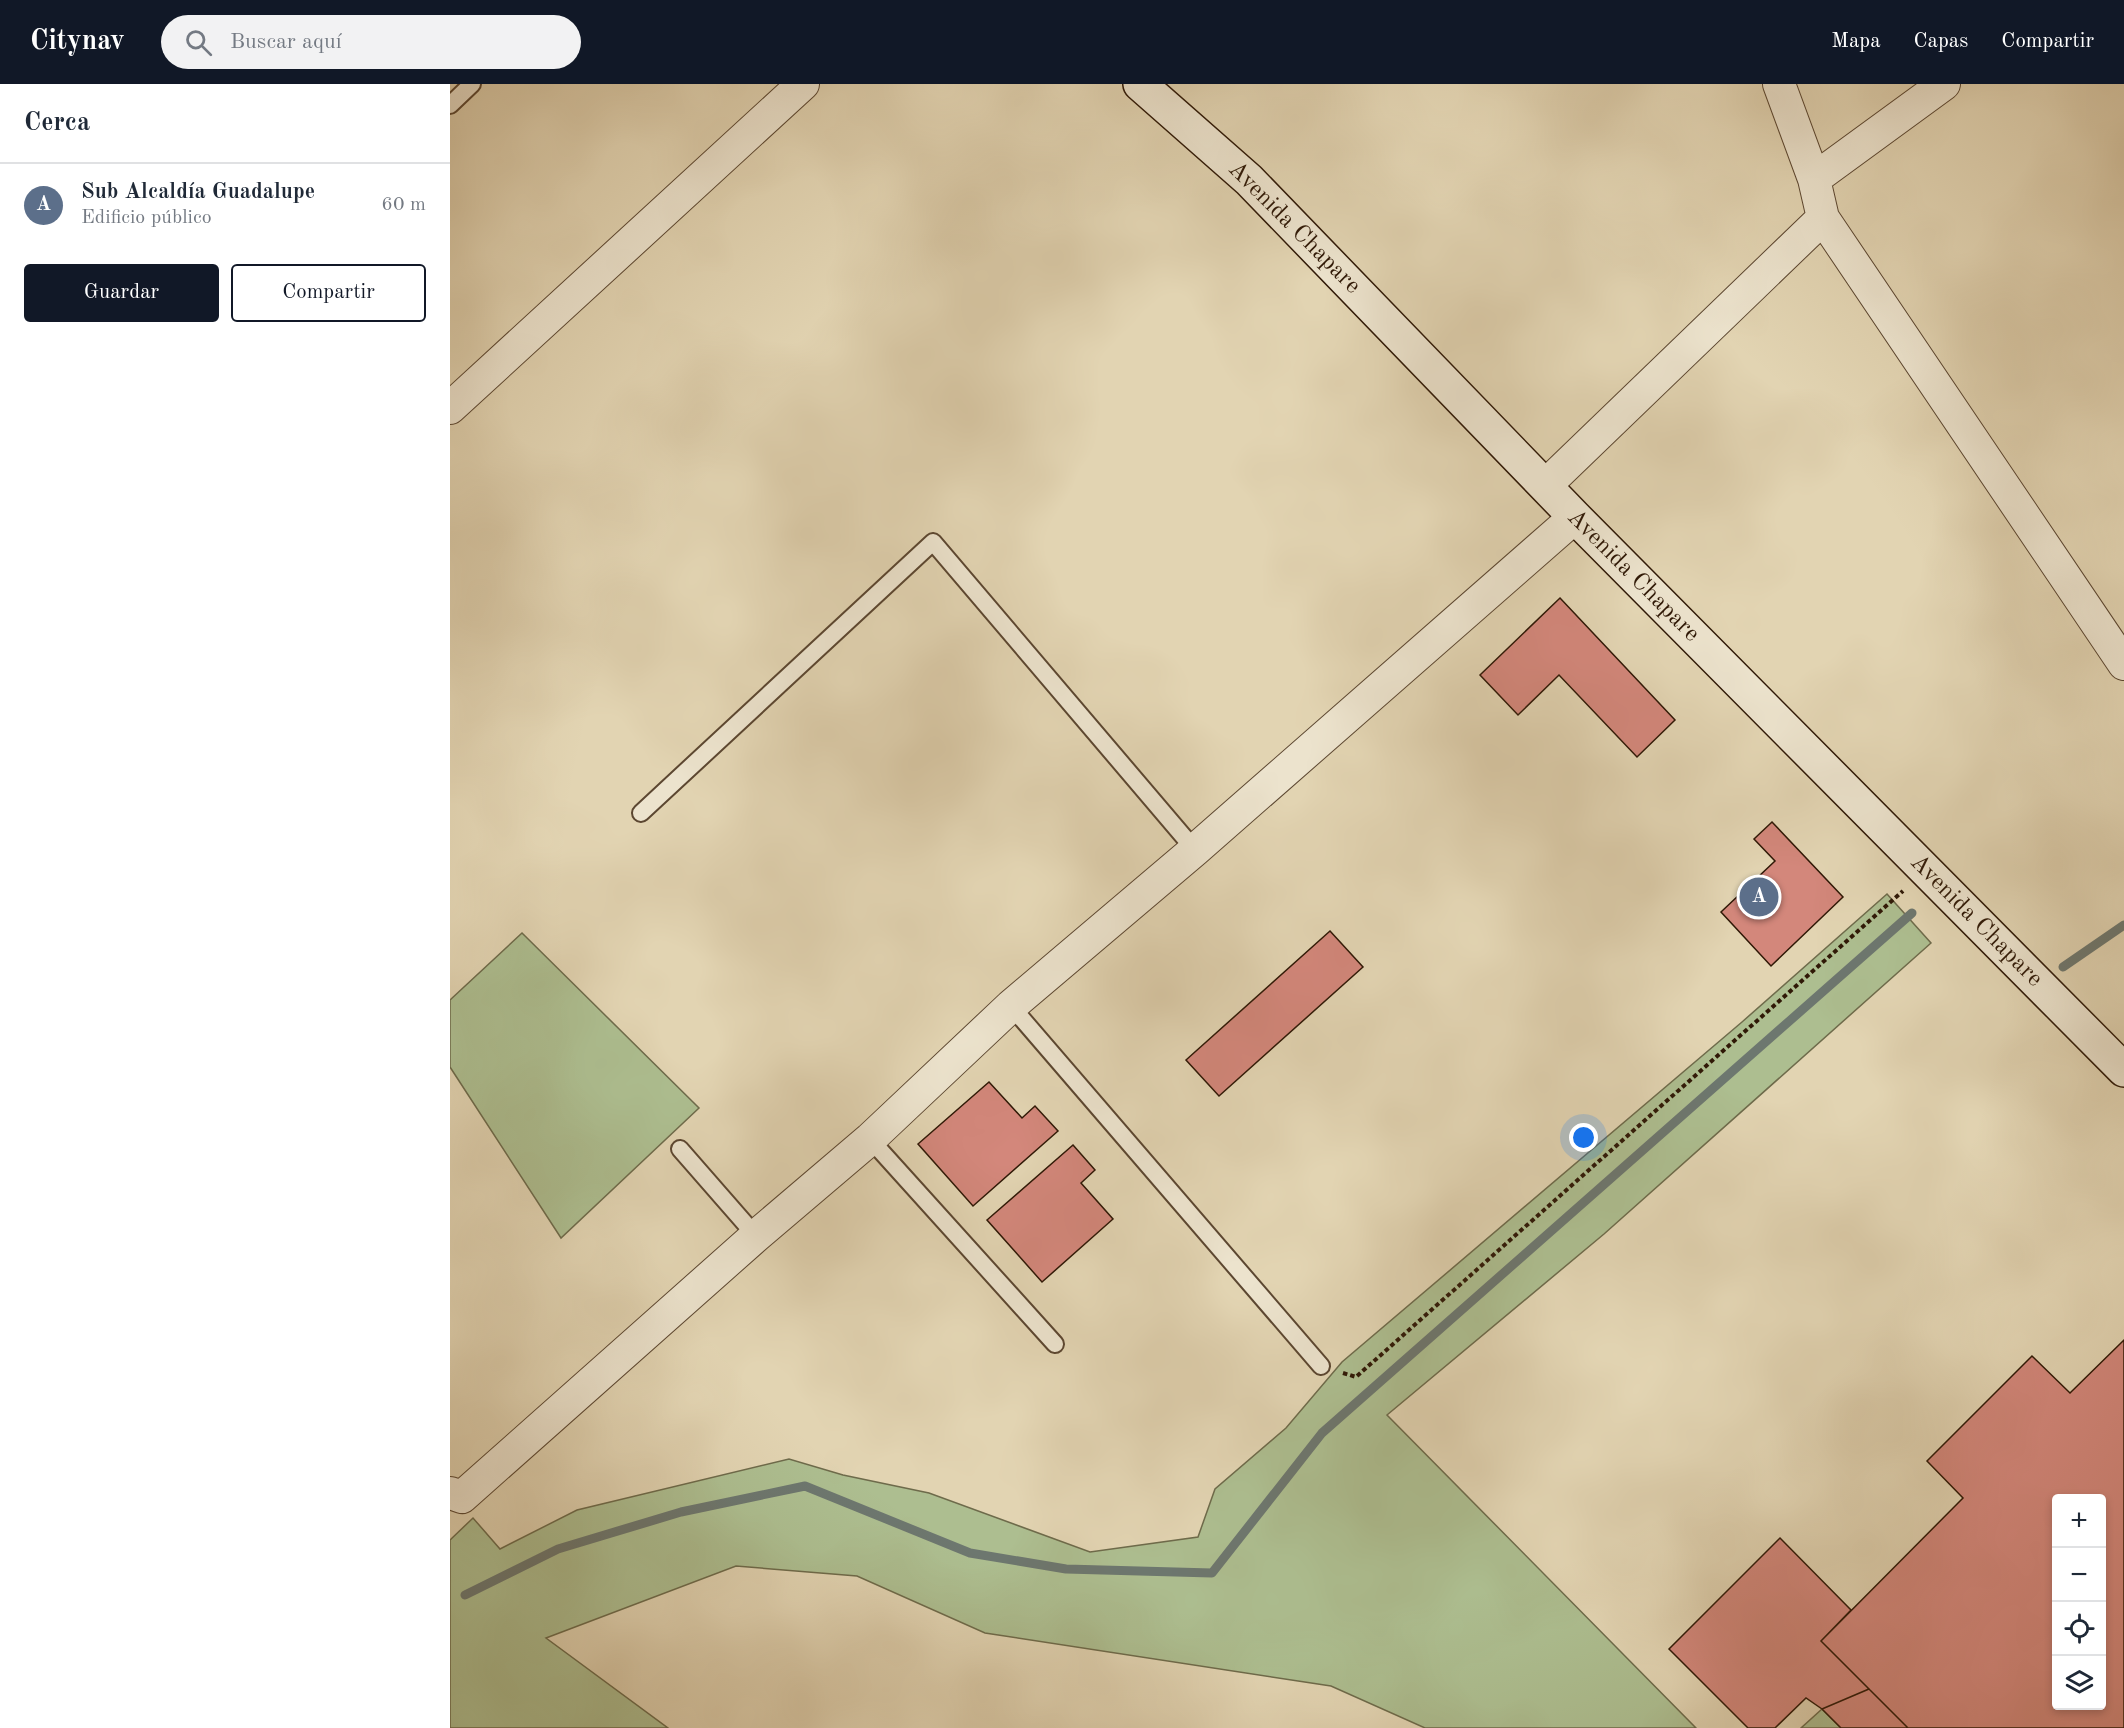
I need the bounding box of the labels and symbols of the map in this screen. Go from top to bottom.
street label: Avenida Chapare [1223,157,1365,299]
street label: Avenida Chapare [1562,505,1704,647]
street label: Avenida Chapare [1905,850,2047,992]
pin: A [1740,874,1778,920]
your location [1569,1123,1598,1152]

